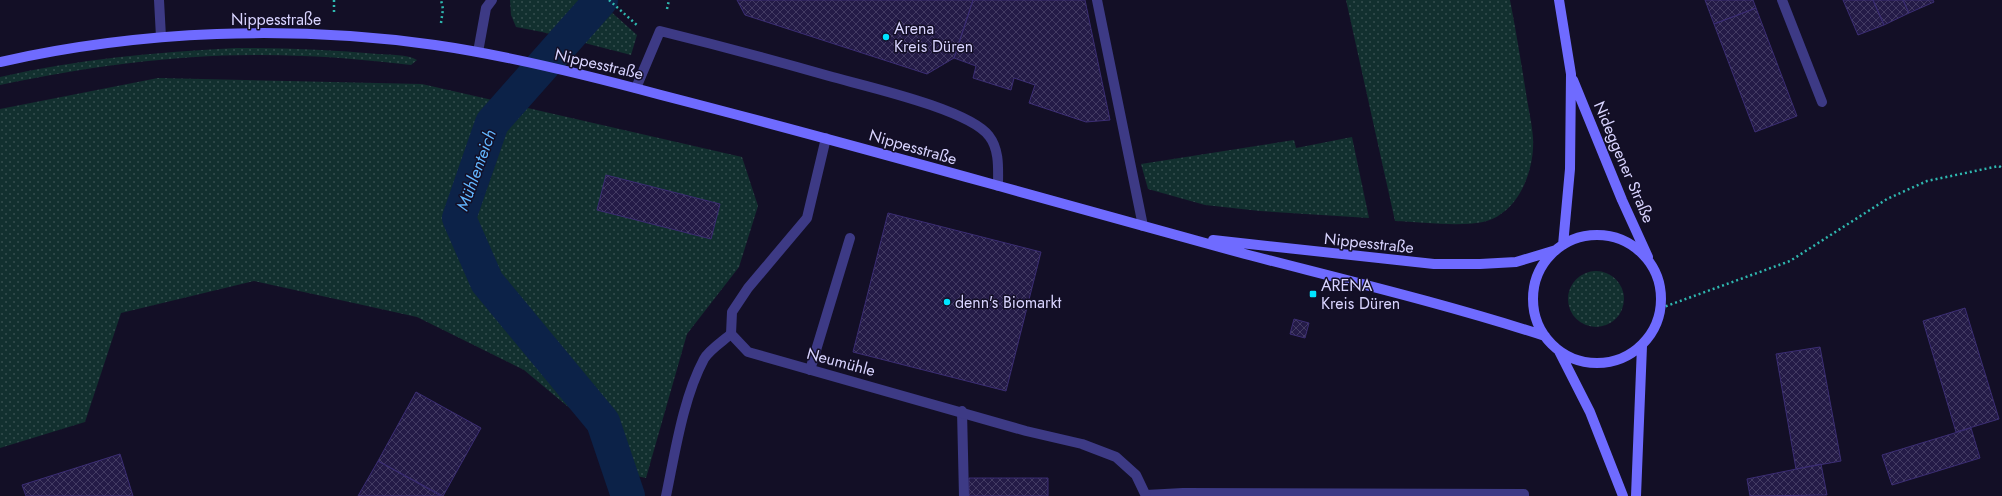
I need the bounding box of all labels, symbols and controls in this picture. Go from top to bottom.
street label: Nippesstraße [231,8,321,31]
place label: Arena Kreis Düren [894,17,973,58]
marker: Arena Kreis Düren [881,32,891,42]
street label: Nippesstraße [552,43,646,85]
street label: Nideggener Straße [1588,97,1660,227]
street label: Nippesstraße [866,124,960,170]
water label: Mühlenteich [450,126,502,214]
street label: Nippesstraße [1323,227,1415,259]
place label: ARENA Kreis Düren [1321,274,1400,315]
marker: ARENA Kreis Düren [1308,289,1318,299]
place label: denn's Biomarkt [955,291,1061,314]
marker: denn's Biomarkt [942,297,952,307]
street label: Neumühle [804,342,878,382]

